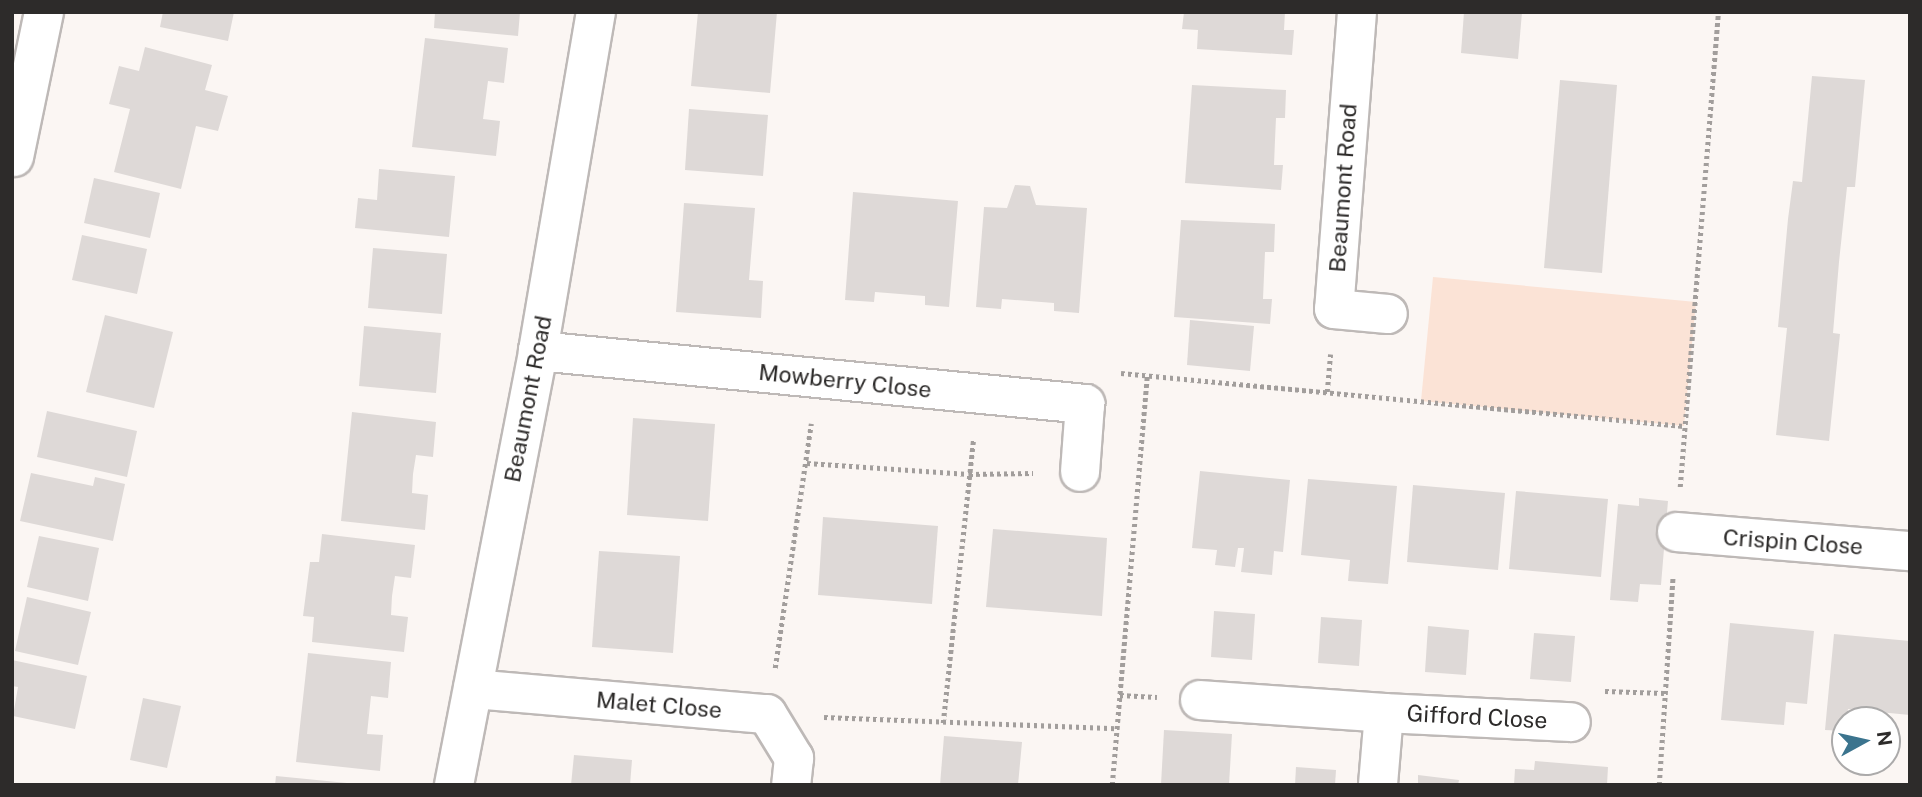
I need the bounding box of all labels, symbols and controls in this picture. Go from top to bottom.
street label: Beaumont Road [1323,103,1363,273]
street label: Beaumont Road [498,313,558,485]
street label: Mowberry Close [757,358,933,404]
street label: Crispin Close [1722,523,1864,561]
street label: Malet Close [595,686,723,724]
street label: Gifford Close [1406,700,1548,734]
north arrow [1831,706,1901,776]
text: N [1873,729,1897,747]

